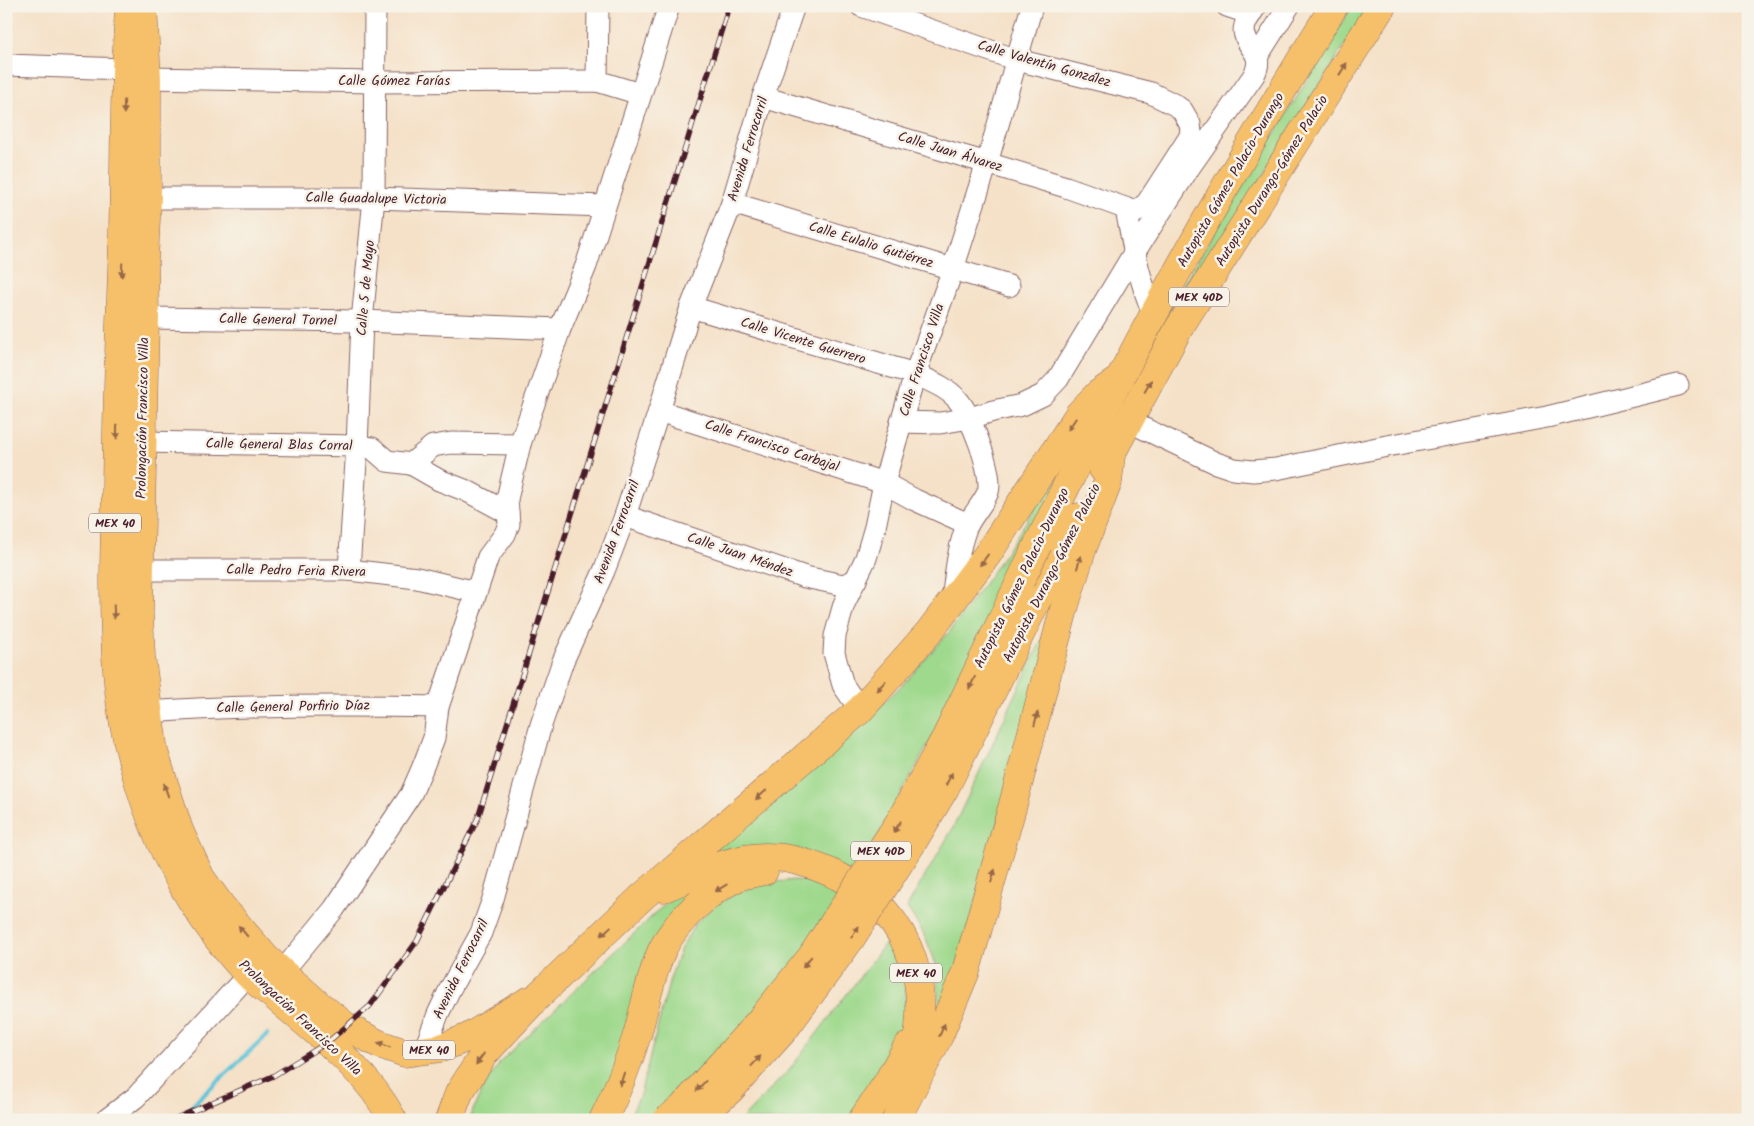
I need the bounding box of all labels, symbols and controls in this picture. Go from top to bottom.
street label: Calle Valentín González [975,34,1113,94]
one-way arrow [1338,62,1348,75]
street label: Calle Gómez Farías [338,70,450,92]
street label: Autopista Gómez Palacio-Durango [1172,88,1290,272]
street label: Autopista Durango-Gómez Palacio [1210,91,1334,271]
street label: Avenida Ferrocarril [722,93,775,204]
one-way arrow [120,100,128,116]
street label: Calle Juan Álvarez [895,126,1005,178]
street label: Calle Guadalupe Victoria [305,187,447,211]
street label: Calle Eulalio Gutiérrez [806,216,936,274]
street label: Calle 5 de Mayo [351,239,381,337]
one-way arrow [117,262,125,278]
road number: MEX 40D [1169,288,1229,306]
street label: Calle Francisco Villa [893,301,951,419]
street label: Calle General Tornel [219,308,338,332]
street label: Calle Vicente Guerrero [738,311,868,371]
street label: Prolongación Francisco Villa [131,337,155,499]
one-way arrow [1143,379,1152,393]
street label: Calle Francisco Carbajal [702,414,843,478]
one-way arrow [1067,417,1077,431]
one-way arrow [113,424,121,440]
street label: Calle General Blas Corral [205,433,353,457]
street label: Avenida Ferrocarril [588,477,646,587]
street label: Autopista Durango-Gómez Palacio [997,480,1107,666]
street label: Autopista Gómez Palacio-Durango [969,484,1075,672]
road number: MEX 40 [89,514,141,532]
street label: Calle Juan Méndez [684,527,796,583]
one-way arrow [978,553,989,566]
one-way arrow [1075,554,1083,569]
street label: Calle Pedro Feria Rivera [226,559,366,583]
one-way arrow [111,604,119,620]
one-way arrow [967,676,975,690]
one-way arrow [876,680,887,692]
street label: Calle General Porfirio Díaz [216,695,370,719]
one-way arrow [1032,711,1040,726]
one-way arrow [945,772,953,786]
one-way arrow [162,782,170,797]
one-way arrow [755,790,768,801]
one-way arrow [892,820,901,834]
road number: MEX 40D [851,841,911,860]
one-way arrow [990,868,998,883]
one-way arrow [714,883,727,892]
street label: Avenida Ferrocarril [427,915,495,1023]
one-way arrow [237,925,248,938]
one-way arrow [601,925,613,937]
one-way arrow [851,926,860,939]
street label: Prolongación Francisco Villa [233,955,367,1081]
one-way arrow [801,956,812,969]
road number: MEX 40 [890,964,942,982]
one-way arrow [938,1022,946,1037]
road number: MEX 40 [403,1040,455,1060]
one-way arrow [376,1041,391,1049]
one-way arrow [475,1052,485,1066]
one-way arrow [750,1055,762,1067]
one-way arrow [617,1071,625,1086]
one-way arrow [696,1079,707,1092]

